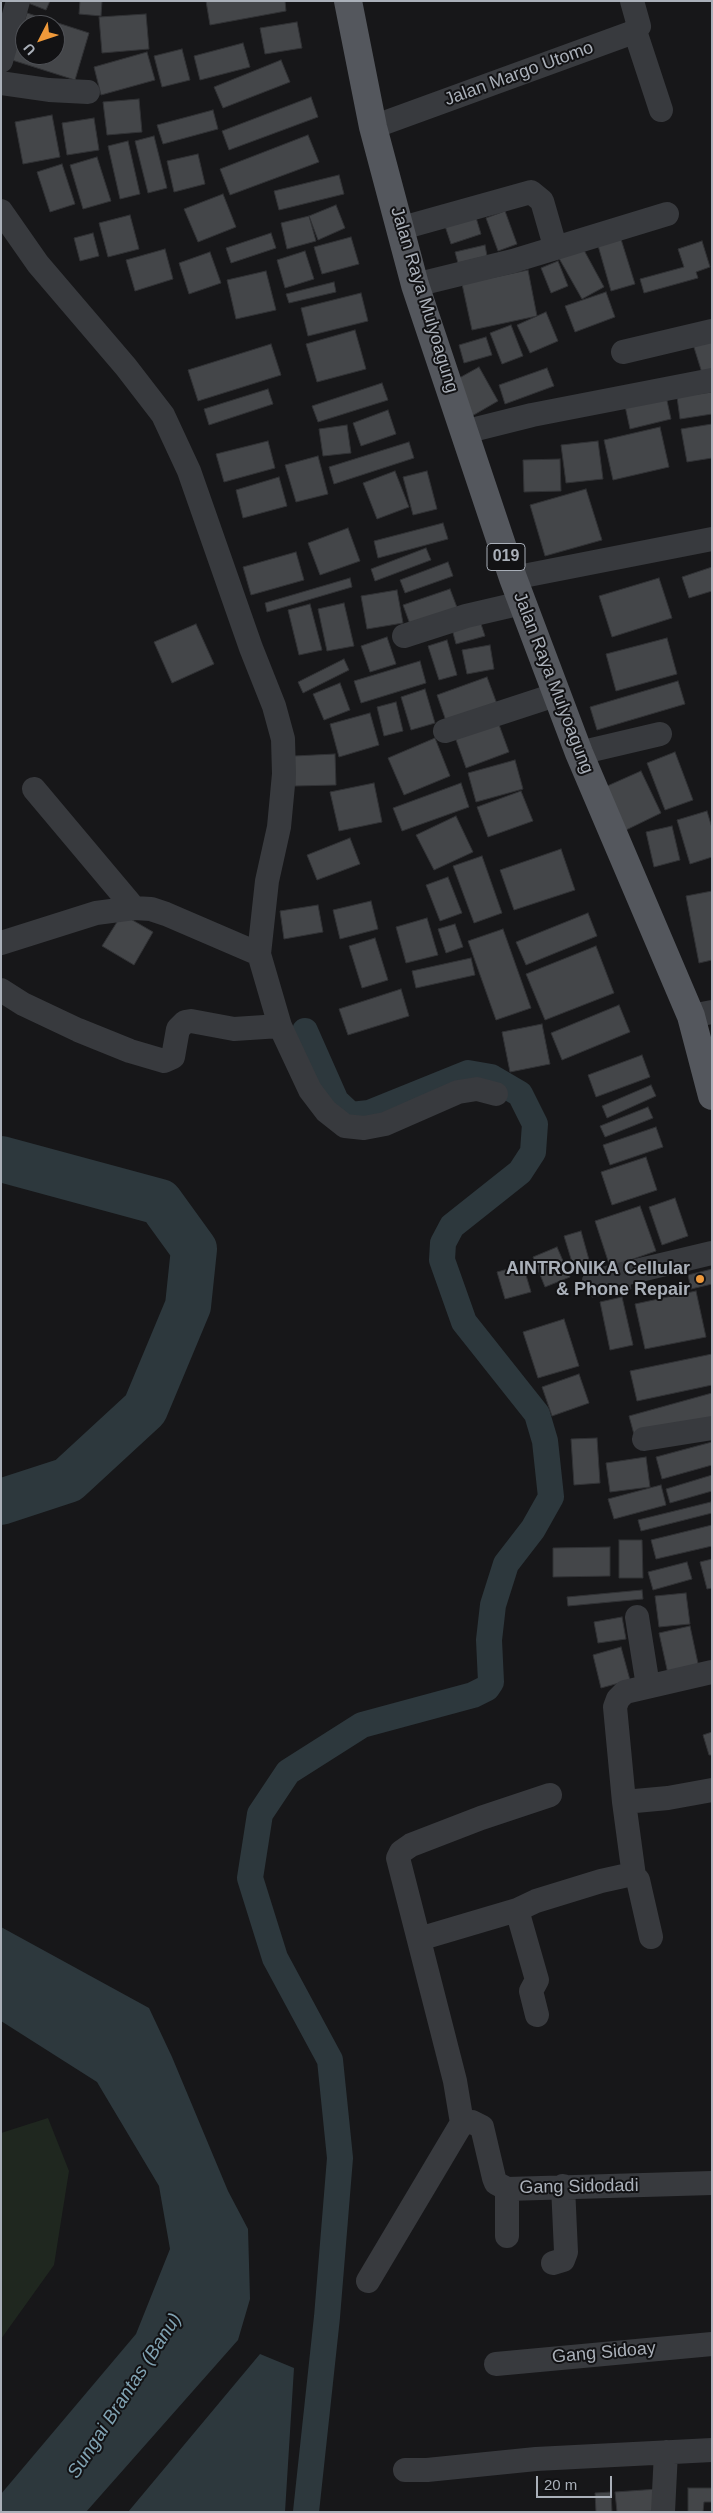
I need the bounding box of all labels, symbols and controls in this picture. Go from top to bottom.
north arrow [15,15,65,65]
street label: Jalan Margo Utomo [442,37,596,111]
text: U [20,40,39,58]
street label: Jalan Raya Mulyoagung [385,205,463,395]
road number: 019 [487,544,525,570]
street label: Jalan Raya Mulyoagung [508,589,598,777]
place label: AINTRONIKA Cellular & Phone Repair [506,1258,690,1300]
marker: AINTRONIKA Cellular & Phone Repair [694,1273,706,1285]
street label: Gang Sidodadi [519,2175,639,2199]
water label: Sungai Brantas (Banu) [63,2309,187,2483]
street label: Gang Sidoay [551,2338,657,2368]
scale bar [538,2466,614,2498]
text: 20 m [544,2476,577,2493]

